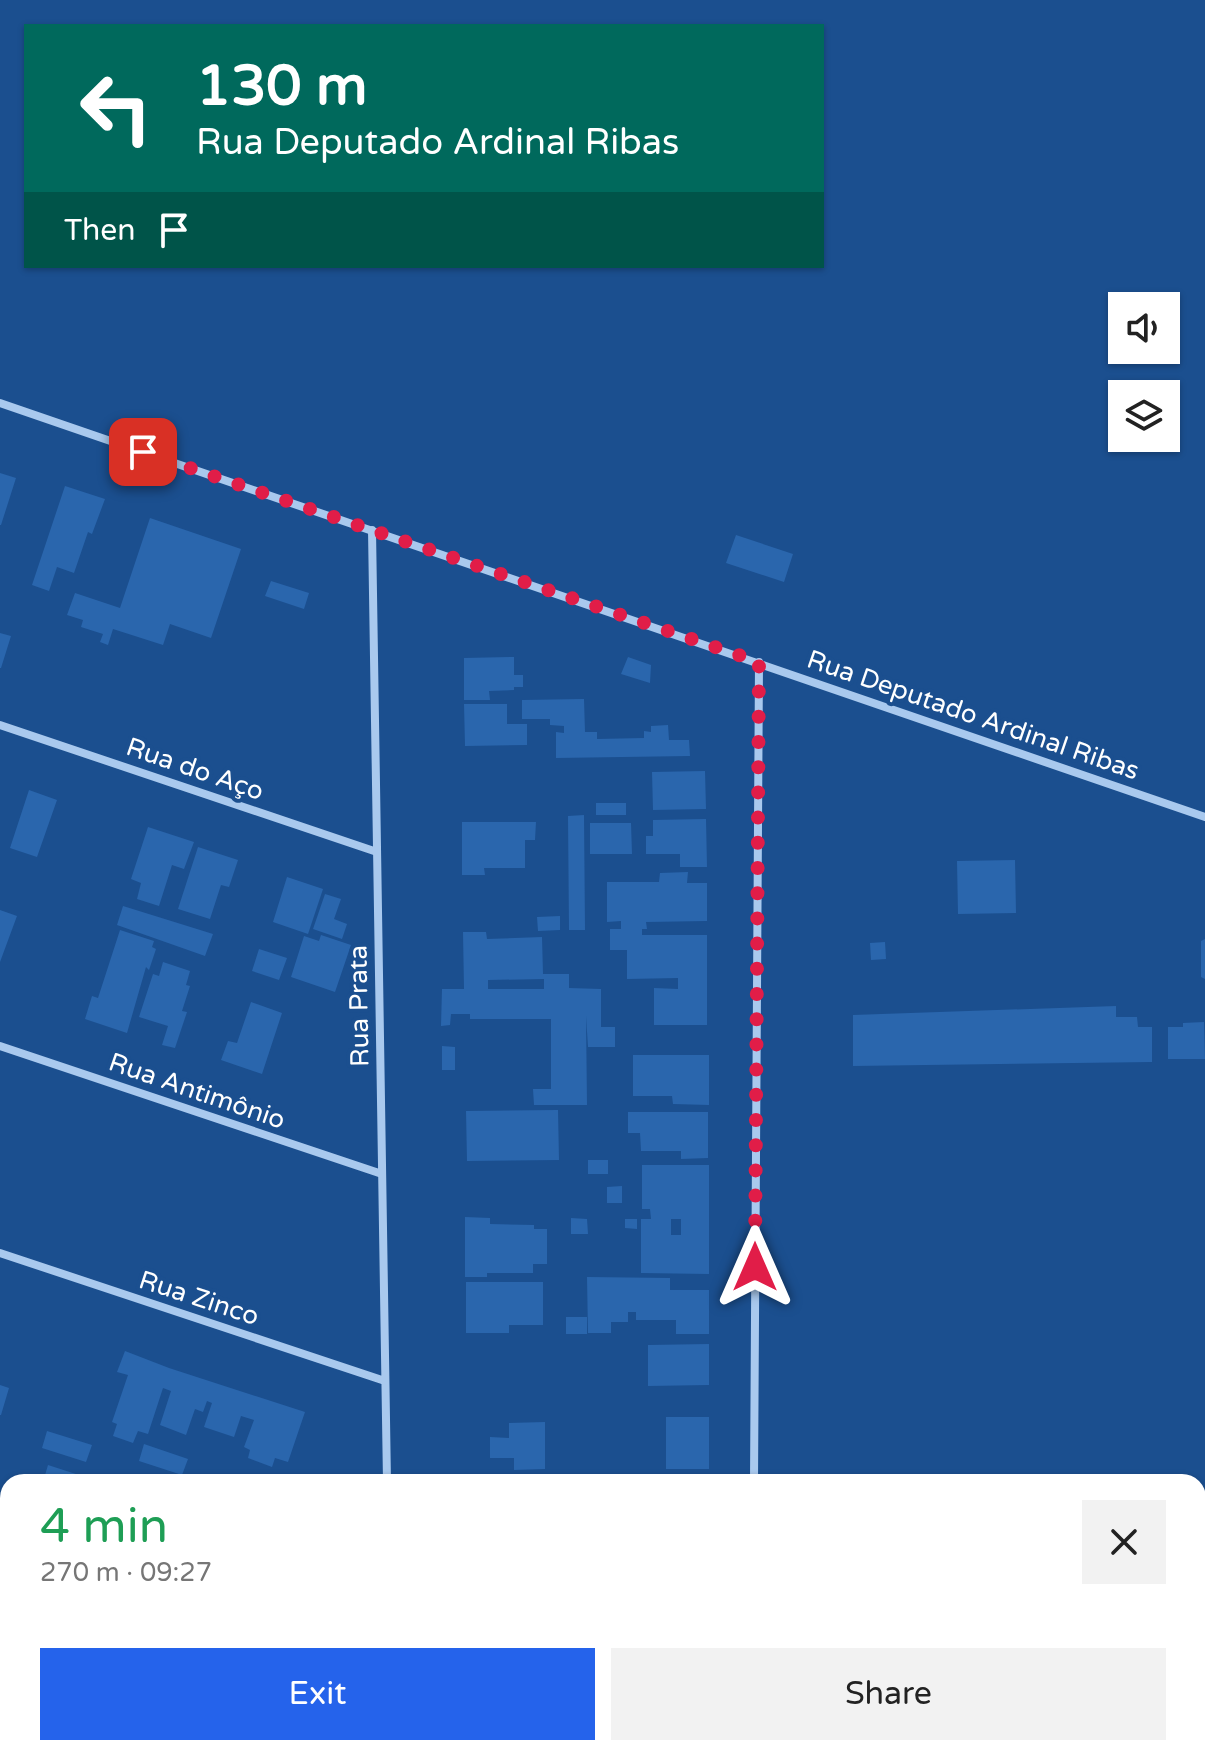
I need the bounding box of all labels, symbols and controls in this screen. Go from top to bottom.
text: 130 m [196,53,367,120]
icon: left [64,56,168,160]
text: Rua Deputado Ardinal Ribas [196,121,679,164]
icon: arrive [152,208,196,252]
text: Then [64,212,136,249]
map controls [1108,292,1180,452]
button: sound [1108,292,1180,364]
button: layers [1108,380,1180,452]
pin [109,418,177,486]
icon: arrive [121,430,165,474]
street label: Rua Deputado Ardinal Ribas [803,644,1143,786]
street label: Rua do Aço [122,731,268,807]
street label: Rua Prata [342,945,376,1067]
street label: Rua Antimônio [105,1046,289,1136]
position arrow [713,1225,797,1309]
street label: Rua Zinco [135,1264,263,1332]
text: 4 min [40,1498,168,1556]
button: close [1082,1500,1166,1584]
text: 270 m · 09:27 [40,1557,212,1588]
button: Exit [40,1648,595,1740]
button: Share [611,1648,1166,1740]

